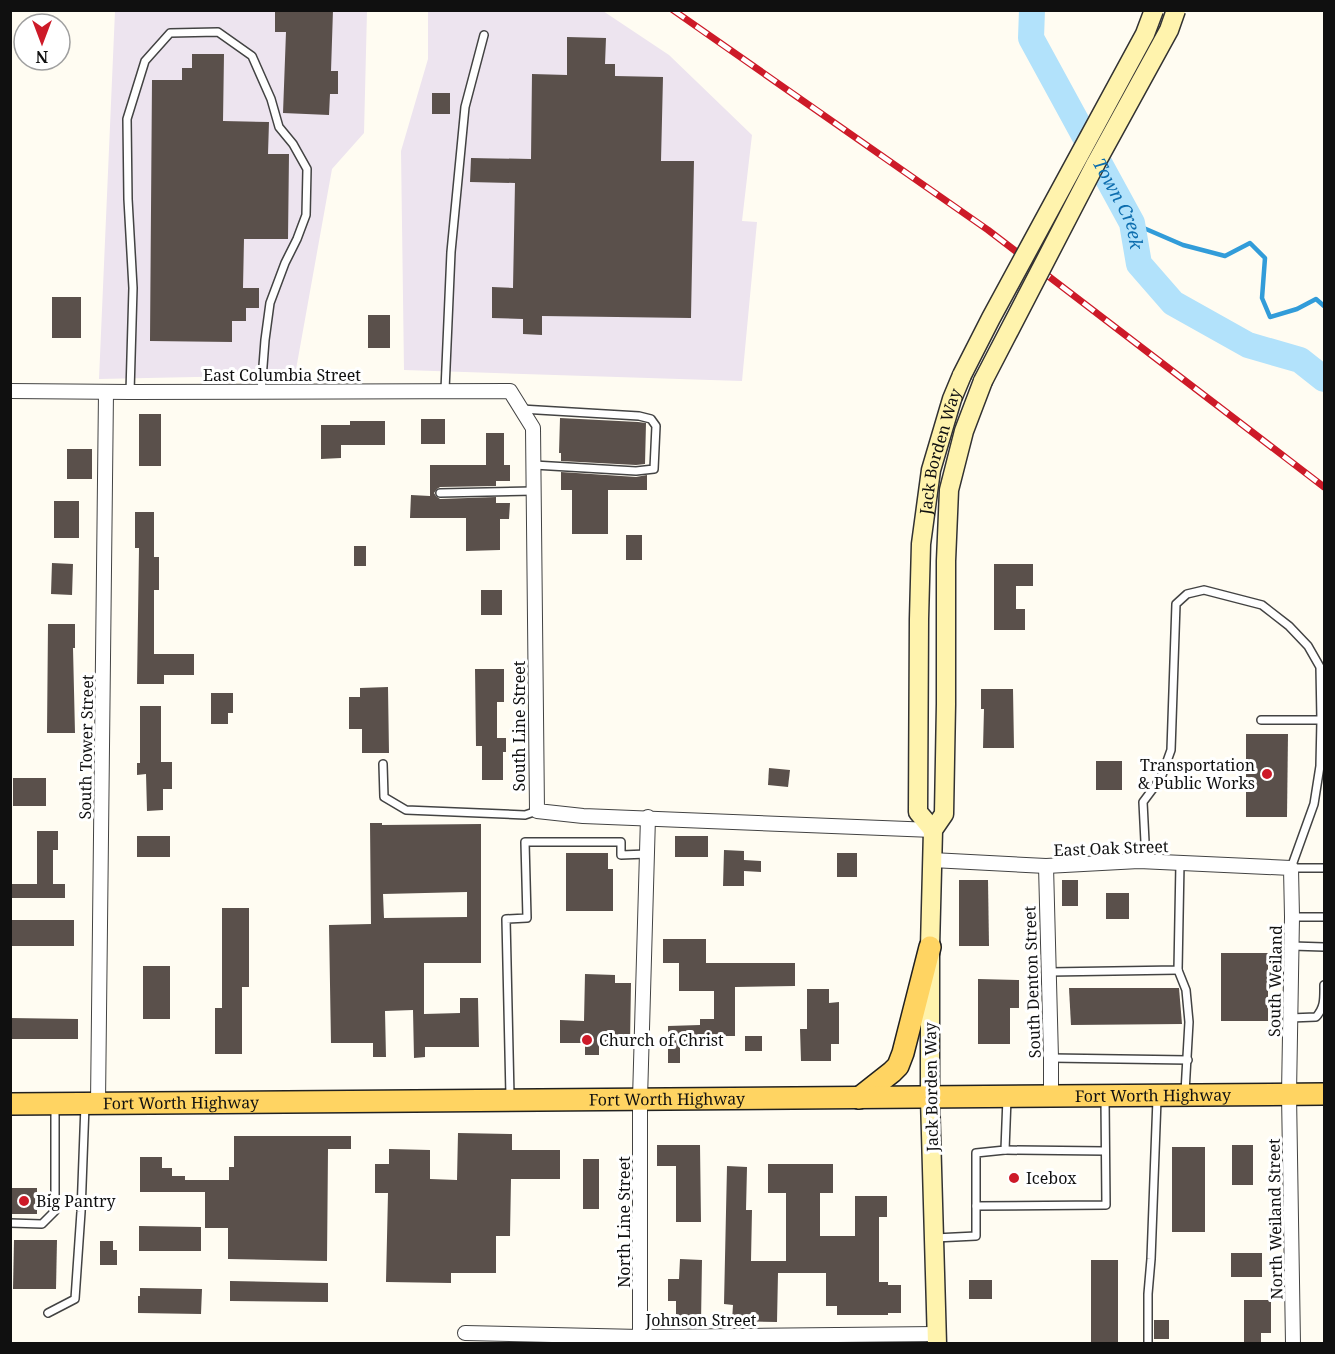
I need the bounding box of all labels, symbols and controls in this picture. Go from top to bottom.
north arrow [12,12,72,72]
text: N [35,46,48,68]
water label: Town Creek [1088,154,1149,252]
street label: East Columbia Street [203,364,361,386]
street label: Jack Borden Way [914,384,967,517]
street label: South Line Street [508,660,530,791]
street label: South Tower Street [74,674,98,820]
place label: Transportation & Public Works [1138,754,1255,794]
marker: Transportation & Public Works [1260,767,1274,781]
street label: East Oak Street [1053,835,1169,861]
street label: South Denton Street [1018,905,1046,1059]
street label: South Weiland [1263,925,1287,1037]
street label: Jack Borden Way [919,1021,943,1153]
place label: Church of Christ [599,1029,724,1051]
marker: Church of Christ [580,1033,594,1047]
street label: Fort Worth Highway [1075,1084,1232,1107]
street label: Fort Worth Highway [589,1087,746,1111]
street label: Fort Worth Highway [103,1091,260,1114]
street label: North Weiland Street [1263,1138,1287,1300]
street label: North Line Street [613,1156,635,1288]
place label: Icebox [1026,1167,1077,1189]
marker: Icebox [1007,1171,1021,1185]
place label: Big Pantry [36,1190,117,1212]
marker: Big Pantry [17,1194,31,1208]
street label: Johnson Street [645,1309,757,1331]

